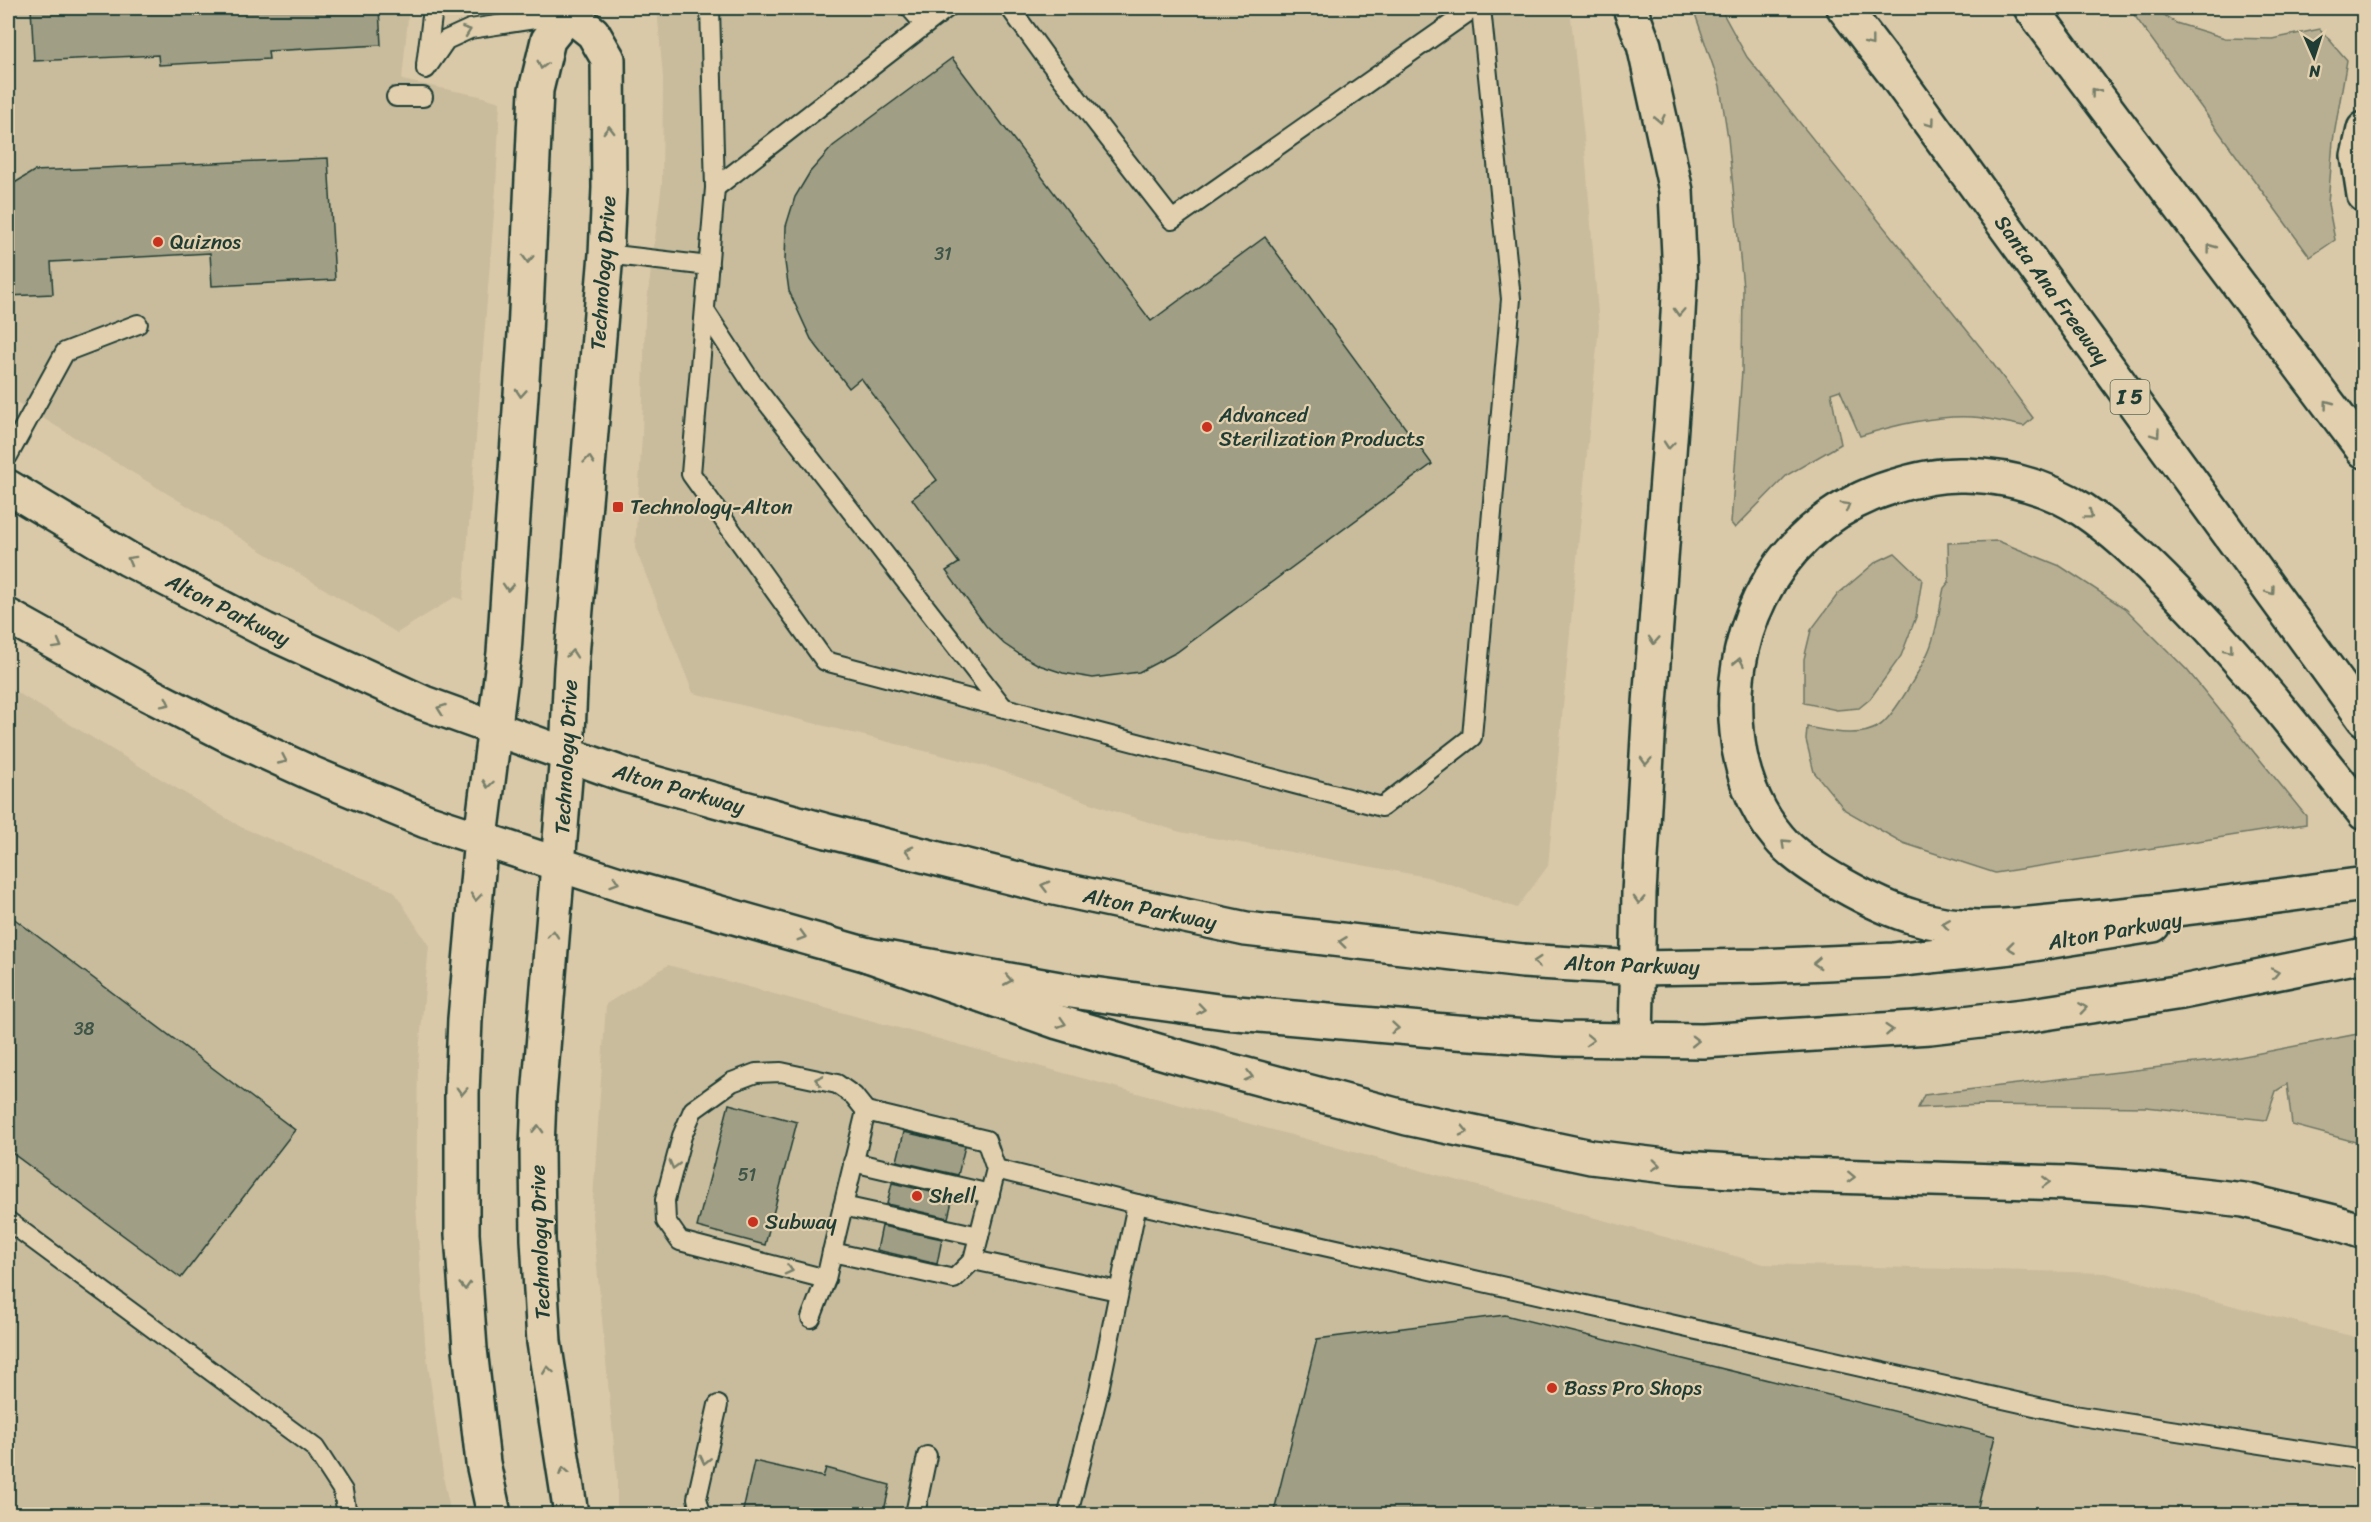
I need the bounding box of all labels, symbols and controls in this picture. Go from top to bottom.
one-way arrow [462,26,472,39]
north arrow [2284,27,2344,87]
one-way arrow [1863,35,1874,46]
text: N [2308,57,2322,86]
one-way arrow [537,59,549,69]
one-way arrow [2091,88,2102,99]
one-way arrow [1653,114,1666,124]
one-way arrow [1924,116,1935,127]
one-way arrow [603,125,615,134]
street label: Technology Drive [579,194,627,352]
street label: Santa Ana Freeway [1984,206,2120,374]
place label: Quiznos [170,223,241,261]
marker: Quiznos [151,235,165,249]
house number: 31 [934,238,952,270]
one-way arrow [2208,244,2219,255]
one-way arrow [522,254,535,263]
one-way arrow [1672,308,1685,317]
road number: I 5 [2110,380,2150,414]
one-way arrow [515,388,528,397]
place label: Advanced Sterilization Products [1218,396,1425,458]
one-way arrow [2325,400,2336,411]
marker: Advanced Sterilization Products [1200,420,1214,434]
one-way arrow [2149,427,2160,438]
one-way arrow [1663,441,1676,450]
one-way arrow [582,455,595,464]
place label: Technology-Alton [630,488,793,526]
marker: Technology-Alton [611,500,625,514]
one-way arrow [1840,502,1850,513]
one-way arrow [2082,508,2093,519]
one-way arrow [127,556,137,567]
street label: Alton Parkway [158,562,297,658]
one-way arrow [502,583,515,592]
one-way arrow [2264,585,2275,596]
one-way arrow [1648,635,1661,644]
one-way arrow [52,638,62,649]
one-way arrow [2222,642,2233,653]
one-way arrow [566,649,579,658]
one-way arrow [1732,657,1745,667]
street label: Technology Drive [543,678,589,835]
one-way arrow [159,695,170,707]
one-way arrow [436,703,446,716]
street label: Alton Parkway [608,752,749,826]
one-way arrow [277,753,288,765]
one-way arrow [1640,757,1653,766]
one-way arrow [483,779,495,788]
one-way arrow [1781,840,1792,851]
one-way arrow [904,846,914,859]
one-way arrow [609,875,620,888]
street label: Alton Parkway [1079,876,1220,942]
one-way arrow [1041,881,1051,894]
one-way arrow [470,892,483,901]
one-way arrow [1633,896,1646,905]
street label: Alton Parkway [2044,901,2185,962]
one-way arrow [1941,919,1950,931]
one-way arrow [796,929,807,941]
one-way arrow [546,930,559,939]
one-way arrow [1339,936,1348,948]
one-way arrow [2007,940,2016,953]
street label: Alton Parkway [1563,944,1700,986]
one-way arrow [1533,955,1542,968]
one-way arrow [1813,957,1822,970]
one-way arrow [2270,967,2280,980]
one-way arrow [1004,973,1013,985]
one-way arrow [1196,1002,1206,1014]
one-way arrow [2079,1003,2088,1015]
house number: 38 [74,1013,95,1045]
one-way arrow [1056,1016,1067,1028]
one-way arrow [1391,1021,1400,1034]
one-way arrow [1885,1024,1894,1037]
one-way arrow [1585,1034,1594,1046]
one-way arrow [1690,1035,1699,1047]
one-way arrow [1244,1069,1254,1081]
one-way arrow [814,1074,824,1087]
one-way arrow [456,1087,468,1096]
one-way arrow [531,1124,544,1133]
one-way arrow [1459,1124,1469,1137]
one-way arrow [1652,1158,1661,1170]
one-way arrow [669,1159,682,1169]
house number: 51 [738,1159,757,1191]
street label: Technology Drive [518,1164,562,1320]
one-way arrow [1846,1171,1855,1183]
one-way arrow [2041,1176,2050,1189]
place label: Shell [929,1177,977,1215]
marker: Shell [910,1189,924,1203]
place label: Subway [765,1203,837,1241]
marker: Subway [746,1215,760,1229]
one-way arrow [784,1263,794,1275]
one-way arrow [459,1281,472,1290]
one-way arrow [543,1366,555,1375]
place label: Bass Pro Shops [1564,1369,1702,1407]
marker: Bass Pro Shops [1545,1381,1559,1395]
one-way arrow [700,1454,713,1464]
one-way arrow [558,1467,570,1476]

